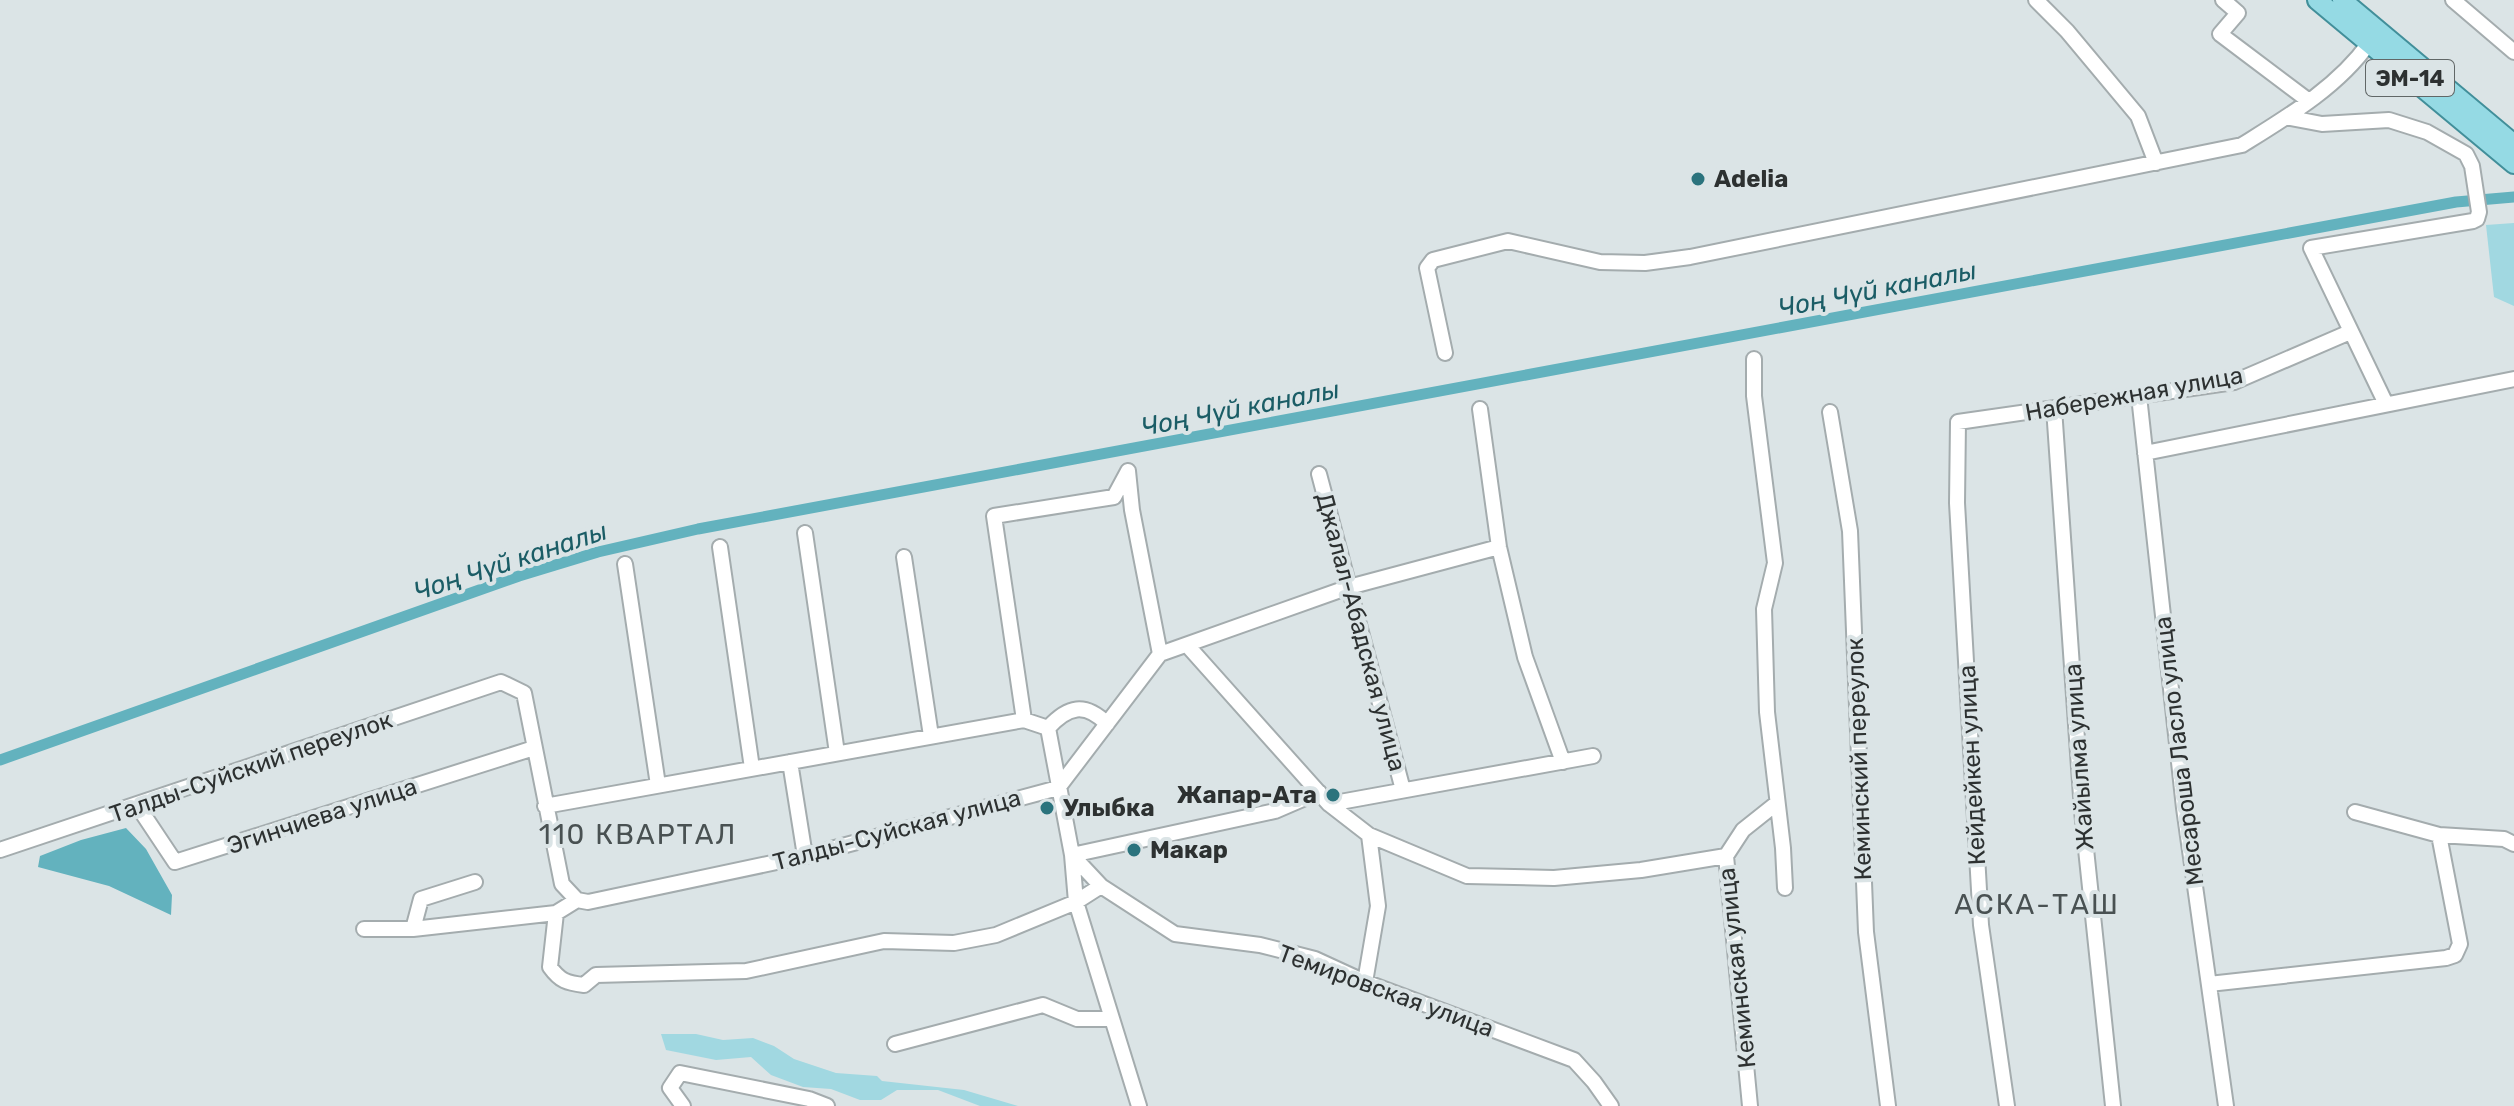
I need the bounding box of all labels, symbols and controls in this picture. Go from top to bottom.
road number: ЭМ-14 [2366,60,2454,96]
place label: Adelia [1714,165,1788,193]
marker: Adelia [1689,170,1707,188]
water label: Чоң Чүй каналы [1775,255,1979,324]
street label: Набережная улица [2023,361,2245,427]
water label: Чоң Чүй каналы [1138,374,1342,443]
street label: Джалал-Абадская улица [1310,490,1412,774]
water label: Чоң Чүй каналы [409,516,611,607]
street label: Месароша Ласло улица [2149,615,2209,887]
street label: Кеминский переулок [1841,637,1877,881]
street label: Жайылма улица [2059,663,2099,851]
street label: Кейдейкен улица [1953,664,1991,866]
street label: Талды-Суйский переулок [106,705,396,829]
street label: Эгинчиева улица [224,772,420,860]
place label: Жапар-Ата [1177,781,1317,809]
street label: Талды-Суйская улица [770,783,1024,877]
marker: Жапар-Ата [1324,786,1342,804]
place label: Улыбка [1063,794,1155,822]
marker: Улыбка [1038,799,1056,817]
district label: 110 КВАРТАЛ [539,818,737,851]
place label: Макар [1150,836,1228,864]
marker: Макар [1125,841,1143,859]
street label: Кеминская улица [1713,867,1761,1069]
district label: АСКА-ТАШ [1954,888,2120,921]
street label: Темировская улица [1274,939,1498,1043]

